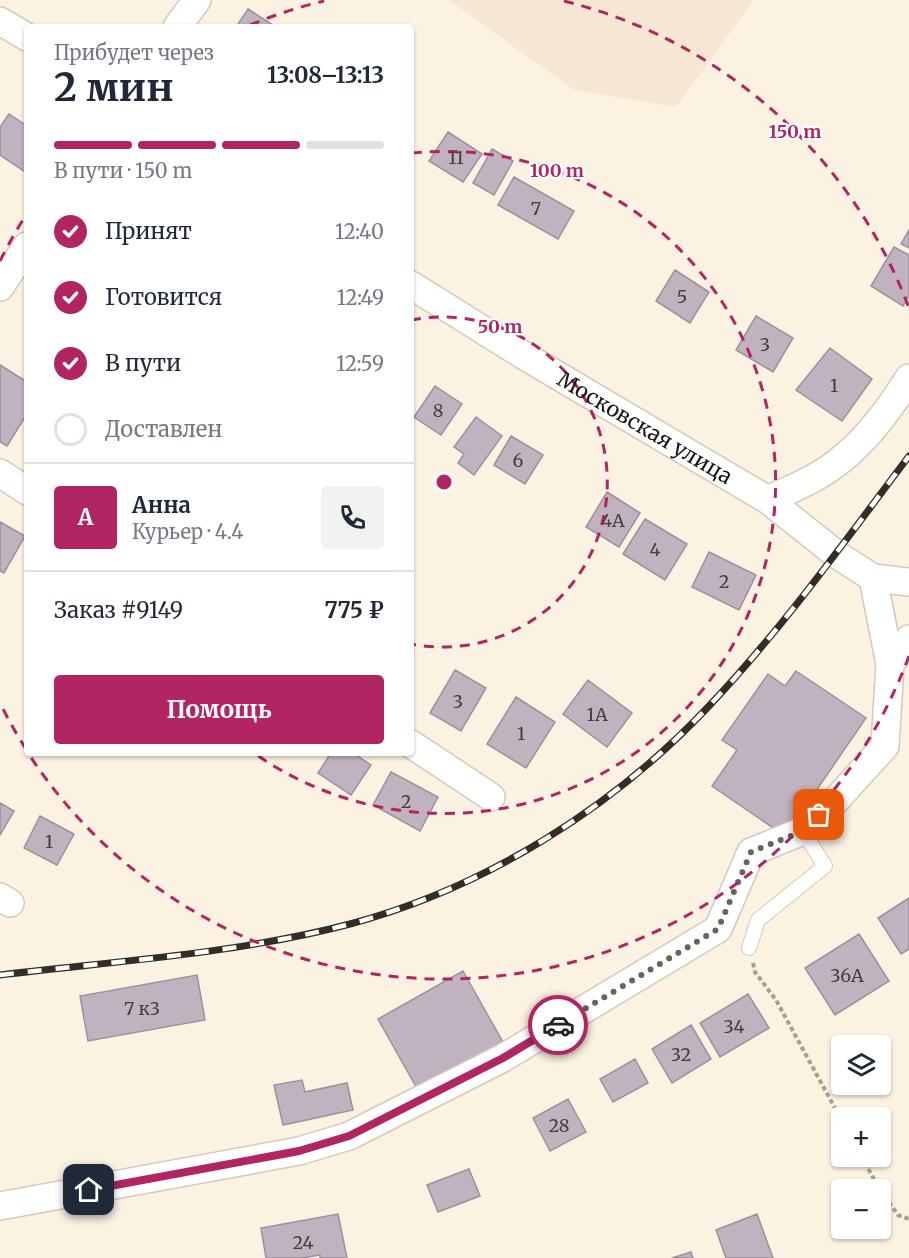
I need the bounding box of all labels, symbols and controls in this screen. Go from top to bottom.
text: Прибудет через [54,40,214,65]
text: 13:08–13:13 [267,61,384,89]
text: 2 мин [54,63,174,112]
text: 150 m [769,120,821,143]
house number: 11 [448,146,464,169]
text: В пути · 150 m [54,158,192,183]
text: 100 m [530,159,584,182]
house number: 7 [531,197,541,220]
icon: check [54,215,87,248]
text: Принят [105,217,192,245]
text: 12:40 [335,219,384,244]
icon: check [54,281,87,314]
text: Готовится [105,283,222,311]
text: 12:49 [337,285,384,310]
house number: 5 [677,285,687,308]
text: 50 m [478,315,522,338]
house number: 3 [760,333,770,356]
icon: check [54,347,87,380]
text: В пути [105,349,181,377]
text: 12:59 [336,351,384,376]
street label: Московская улица [553,365,738,490]
house number: 1 [830,374,838,397]
house number: 8 [433,399,443,422]
text: Доставлен [105,415,222,443]
house number: 6 [513,449,524,472]
centre of rings [434,472,454,492]
button: phone [321,486,384,549]
text: Анна [132,491,191,519]
text: А [78,503,93,531]
house number: 4А [601,509,625,532]
text: Курьер · 4.4 [132,519,244,544]
house number: 4 [649,538,661,561]
house number: 2 [719,570,729,593]
text: Заказ #9149 [54,596,183,624]
text: 775 ₽ [325,596,384,624]
button: Помощь [54,675,384,744]
house number: 3 [453,690,463,713]
house number: 1А [586,703,608,726]
house number: 1 [517,722,525,745]
pin [793,789,844,840]
house number: 2 [401,790,411,813]
icon: bag [802,798,835,831]
house number: 1 [45,830,53,853]
house number: 36А [830,964,864,987]
courier [528,995,588,1055]
house number: 7 к3 [124,997,160,1020]
icon: car [542,1009,575,1042]
house number: 34 [723,1015,745,1038]
map controls [831,1035,891,1239]
button: layers [831,1035,891,1095]
house number: 32 [671,1043,691,1066]
button: + [831,1107,891,1167]
house number: 28 [548,1114,570,1137]
pin [63,1164,114,1215]
icon: home [72,1173,105,1206]
button: − [831,1179,891,1239]
house number: 24 [292,1231,314,1254]

